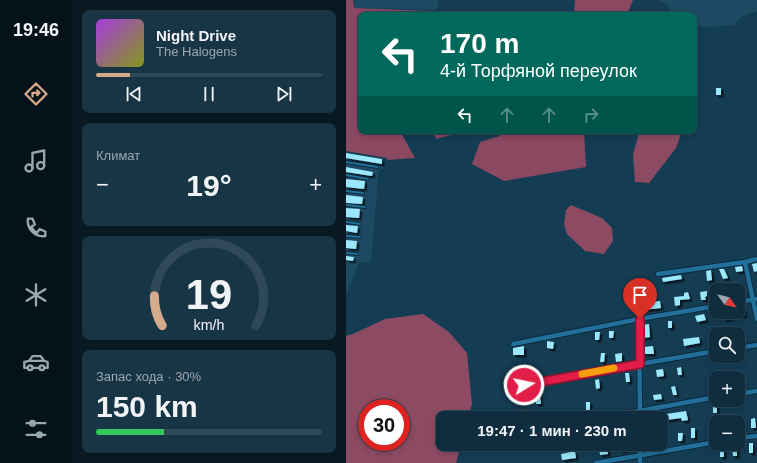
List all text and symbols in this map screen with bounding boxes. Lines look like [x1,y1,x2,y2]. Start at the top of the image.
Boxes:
text: 19:46 [13,20,59,40]
text: Night Drive [156,27,236,44]
icon: left [374,28,426,80]
text: 170 m [440,28,519,59]
text: The Halogens [156,44,237,59]
text: 4-й Торфяной переулок [440,61,637,81]
icon: directions [22,80,50,108]
icon: previous [123,83,145,105]
icon: pause [198,83,220,105]
icon: next [273,83,295,105]
icon: left [454,104,476,126]
icon: ahead [496,104,518,126]
icon: ahead [538,104,560,126]
icon: right [580,104,602,126]
icon: music [22,147,50,175]
text: Климат [96,148,140,163]
text: 19° [186,169,232,202]
text: − [96,172,109,197]
text: + [309,172,322,197]
icon: phone [22,214,50,242]
text: 19 [186,271,232,318]
pin [623,278,657,319]
icon: climate [22,281,50,309]
north arrow [709,283,745,319]
map controls [709,283,745,451]
icon: arrive [629,284,651,306]
text: km/h [194,317,225,333]
button: search [709,327,745,363]
icon: car [22,348,50,376]
position arrow [503,364,545,406]
text: Запас хода · 30% [96,369,201,384]
button: + [709,371,745,407]
text: 150 km [96,390,198,423]
speed limit sign: 30 [358,399,410,451]
icon: filters [22,415,50,443]
button: − [709,415,745,451]
text: 19:47 · 1 мин · 230 m [477,422,627,439]

